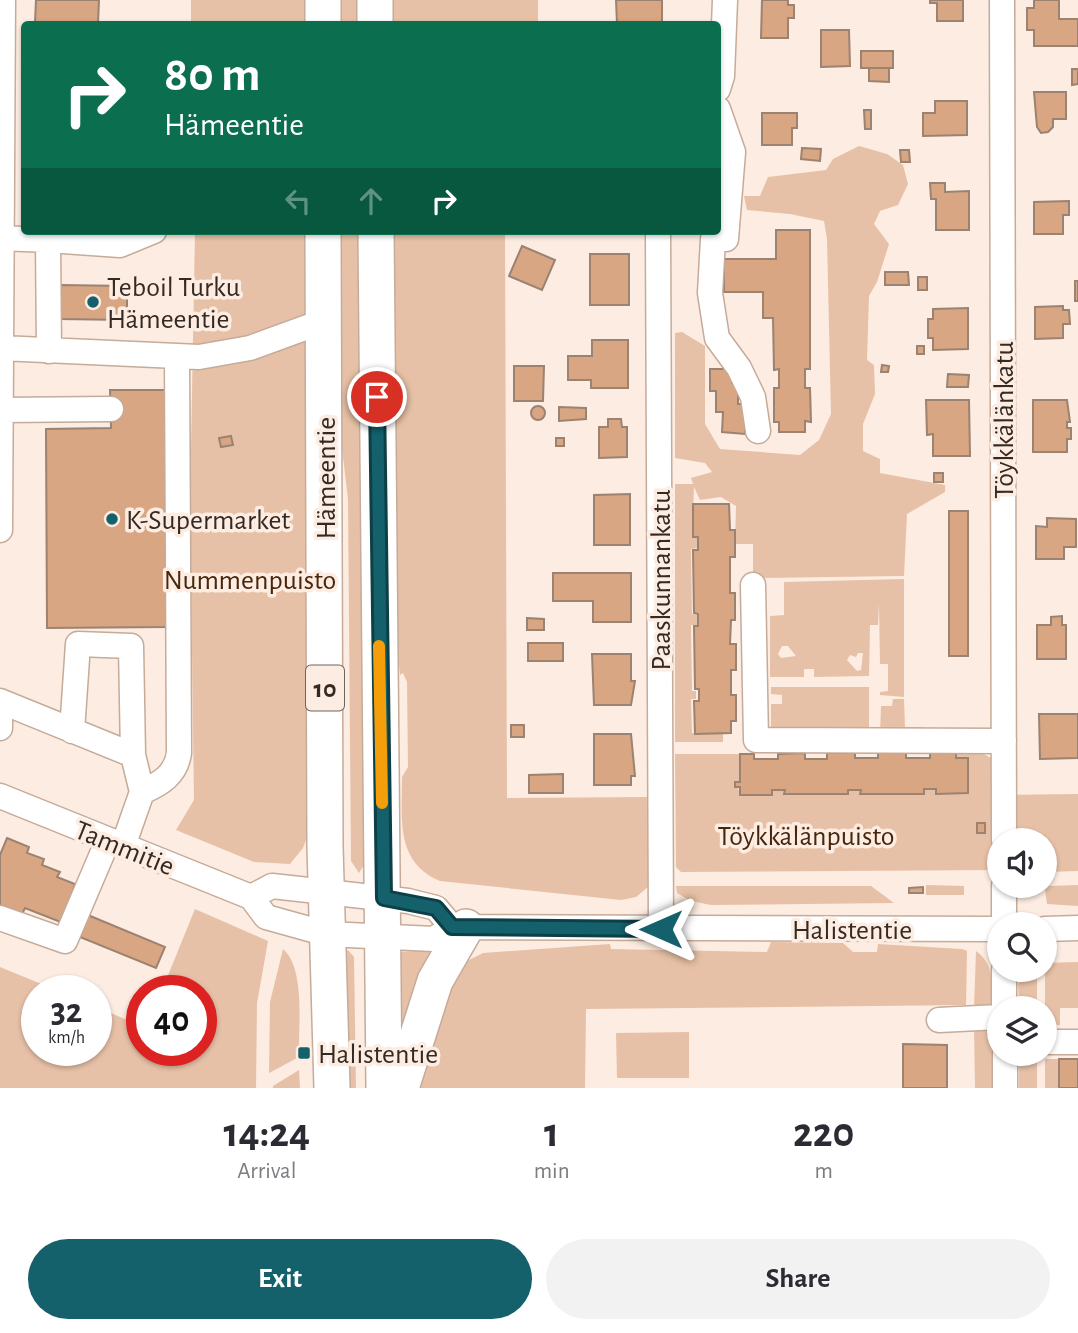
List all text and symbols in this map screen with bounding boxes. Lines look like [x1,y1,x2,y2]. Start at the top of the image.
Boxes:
icon: right [49,49,140,140]
text: 80 m [164,51,261,100]
text: Hämeentie [164,109,304,141]
icon: left [279,182,317,220]
icon: ahead [352,182,390,220]
icon: right [425,182,463,220]
place label: Teboil Turku Hämeentie [107,274,240,334]
marker: Teboil Turku Hämeentie [85,294,101,310]
street label: Töykkälänkatu [991,341,1019,499]
pin [347,367,407,427]
icon: arrive [358,378,396,416]
street label: Hämeentie [313,417,341,539]
street label: Paaskunnankatu [648,490,676,670]
place label: K-Supermarket [126,507,290,535]
marker: K-Supermarket [104,511,120,527]
park label: Nummenpuisto [164,567,336,595]
road number: 10 [306,666,344,710]
street label: Tammitie [71,816,178,881]
park label: Töykkälänpuisto [717,823,895,851]
map controls [987,828,1057,1066]
button: sound [987,828,1057,898]
position arrow [624,892,698,966]
button: search [987,912,1057,982]
street label: Halistentie [792,917,912,945]
speed limit sign: 40 [126,975,217,1066]
text: 32 [51,994,82,1029]
button: layers [987,996,1057,1066]
text: km/h [48,1029,85,1047]
place label: Halistentie [318,1041,438,1069]
marker: Halistentie [296,1045,312,1061]
text: 14:24 [223,1112,310,1154]
text: 1 [544,1112,559,1154]
text: 220 [793,1112,854,1154]
text: Arrival [237,1160,296,1183]
text: min [534,1160,570,1183]
text: m [815,1160,833,1183]
button: Exit [28,1239,532,1319]
button: Share [546,1239,1050,1319]

